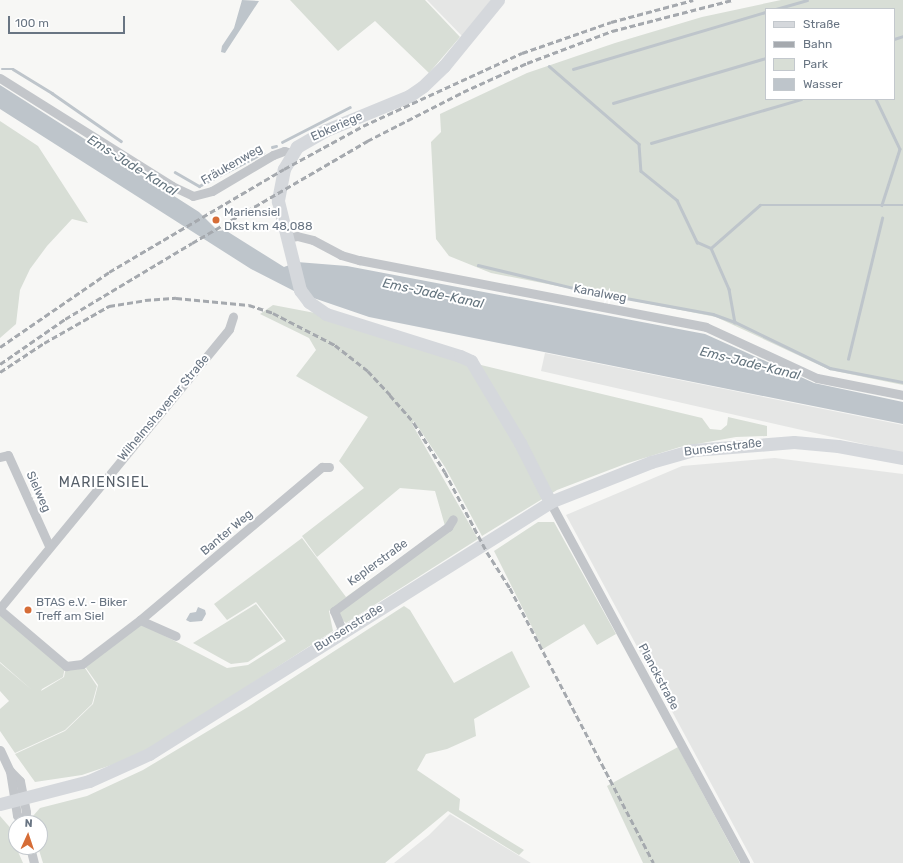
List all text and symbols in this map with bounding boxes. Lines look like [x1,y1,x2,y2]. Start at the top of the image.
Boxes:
scale bar [10,8,127,34]
legend [765,8,895,100]
text: 100 m [15,16,49,30]
text: Straße [803,17,840,31]
text: Bahn [803,37,832,51]
text: Park [803,57,828,71]
text: Wasser [803,77,843,91]
street label: Ebkeriege [309,109,365,145]
water label: Ems-Jade-Kanal [84,132,180,200]
street label: Fräukenweg [199,142,265,188]
place label: Mariensiel Dkst km 48,088 [224,206,313,234]
marker: Mariensiel Dkst km 48,088 [211,215,221,225]
water label: Ems-Jade-Kanal [381,276,485,312]
street label: Kanalweg [572,282,628,306]
water label: Ems-Jade-Kanal [698,344,802,384]
street label: Wilhelmshavener Straße [115,352,213,464]
street label: Bunsenstraße [683,436,763,460]
street label: Sielweg [23,469,53,515]
district label: MARIENSIEL [59,475,149,491]
street label: Banter Weg [198,507,256,559]
street label: Keplerstraße [345,536,411,590]
place label: BTAS e.V. - Biker Treff am Siel [36,596,127,624]
street label: Bunsenstraße [312,601,386,655]
marker: BTAS e.V. - Biker Treff am Siel [23,605,33,615]
street label: Planckstraße [635,641,681,713]
north arrow [8,815,48,855]
text: N [24,817,33,830]

